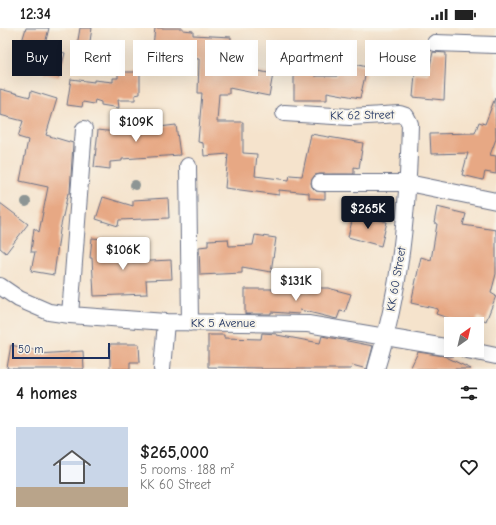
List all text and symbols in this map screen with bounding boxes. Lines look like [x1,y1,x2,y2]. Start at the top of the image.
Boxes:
text: 12:34 [20,5,51,23]
chip: Buy [12,40,62,76]
chip: Rent [70,40,125,76]
chip: Filters [133,40,197,76]
chip: New [205,40,258,76]
chip: Apartment [266,40,357,76]
chip: House [365,40,430,76]
street label: KK 62 Street [330,107,395,123]
pin: $109K [108,109,164,143]
text: $109K [119,114,153,129]
pin: $265K [340,196,396,230]
text: $265K [350,201,386,216]
pin: $106K [95,237,151,271]
text: $106K [106,242,140,257]
street label: KK 60 Street [383,245,409,312]
pin: $131K [268,268,324,302]
text: $131K [280,273,312,288]
street label: KK 5 Avenue [191,316,255,330]
north arrow [444,317,484,357]
map controls [444,317,484,357]
scale bar [12,341,110,360]
text: 50 m [18,343,43,356]
icon: filters [458,382,480,404]
text: 4 homes [16,384,77,403]
icon: home [48,443,96,491]
text: $265,000 [140,443,209,462]
icon: heart [458,456,480,478]
text: 5 rooms · 188 m² [140,462,234,477]
text: KK 60 Street [140,477,211,492]

